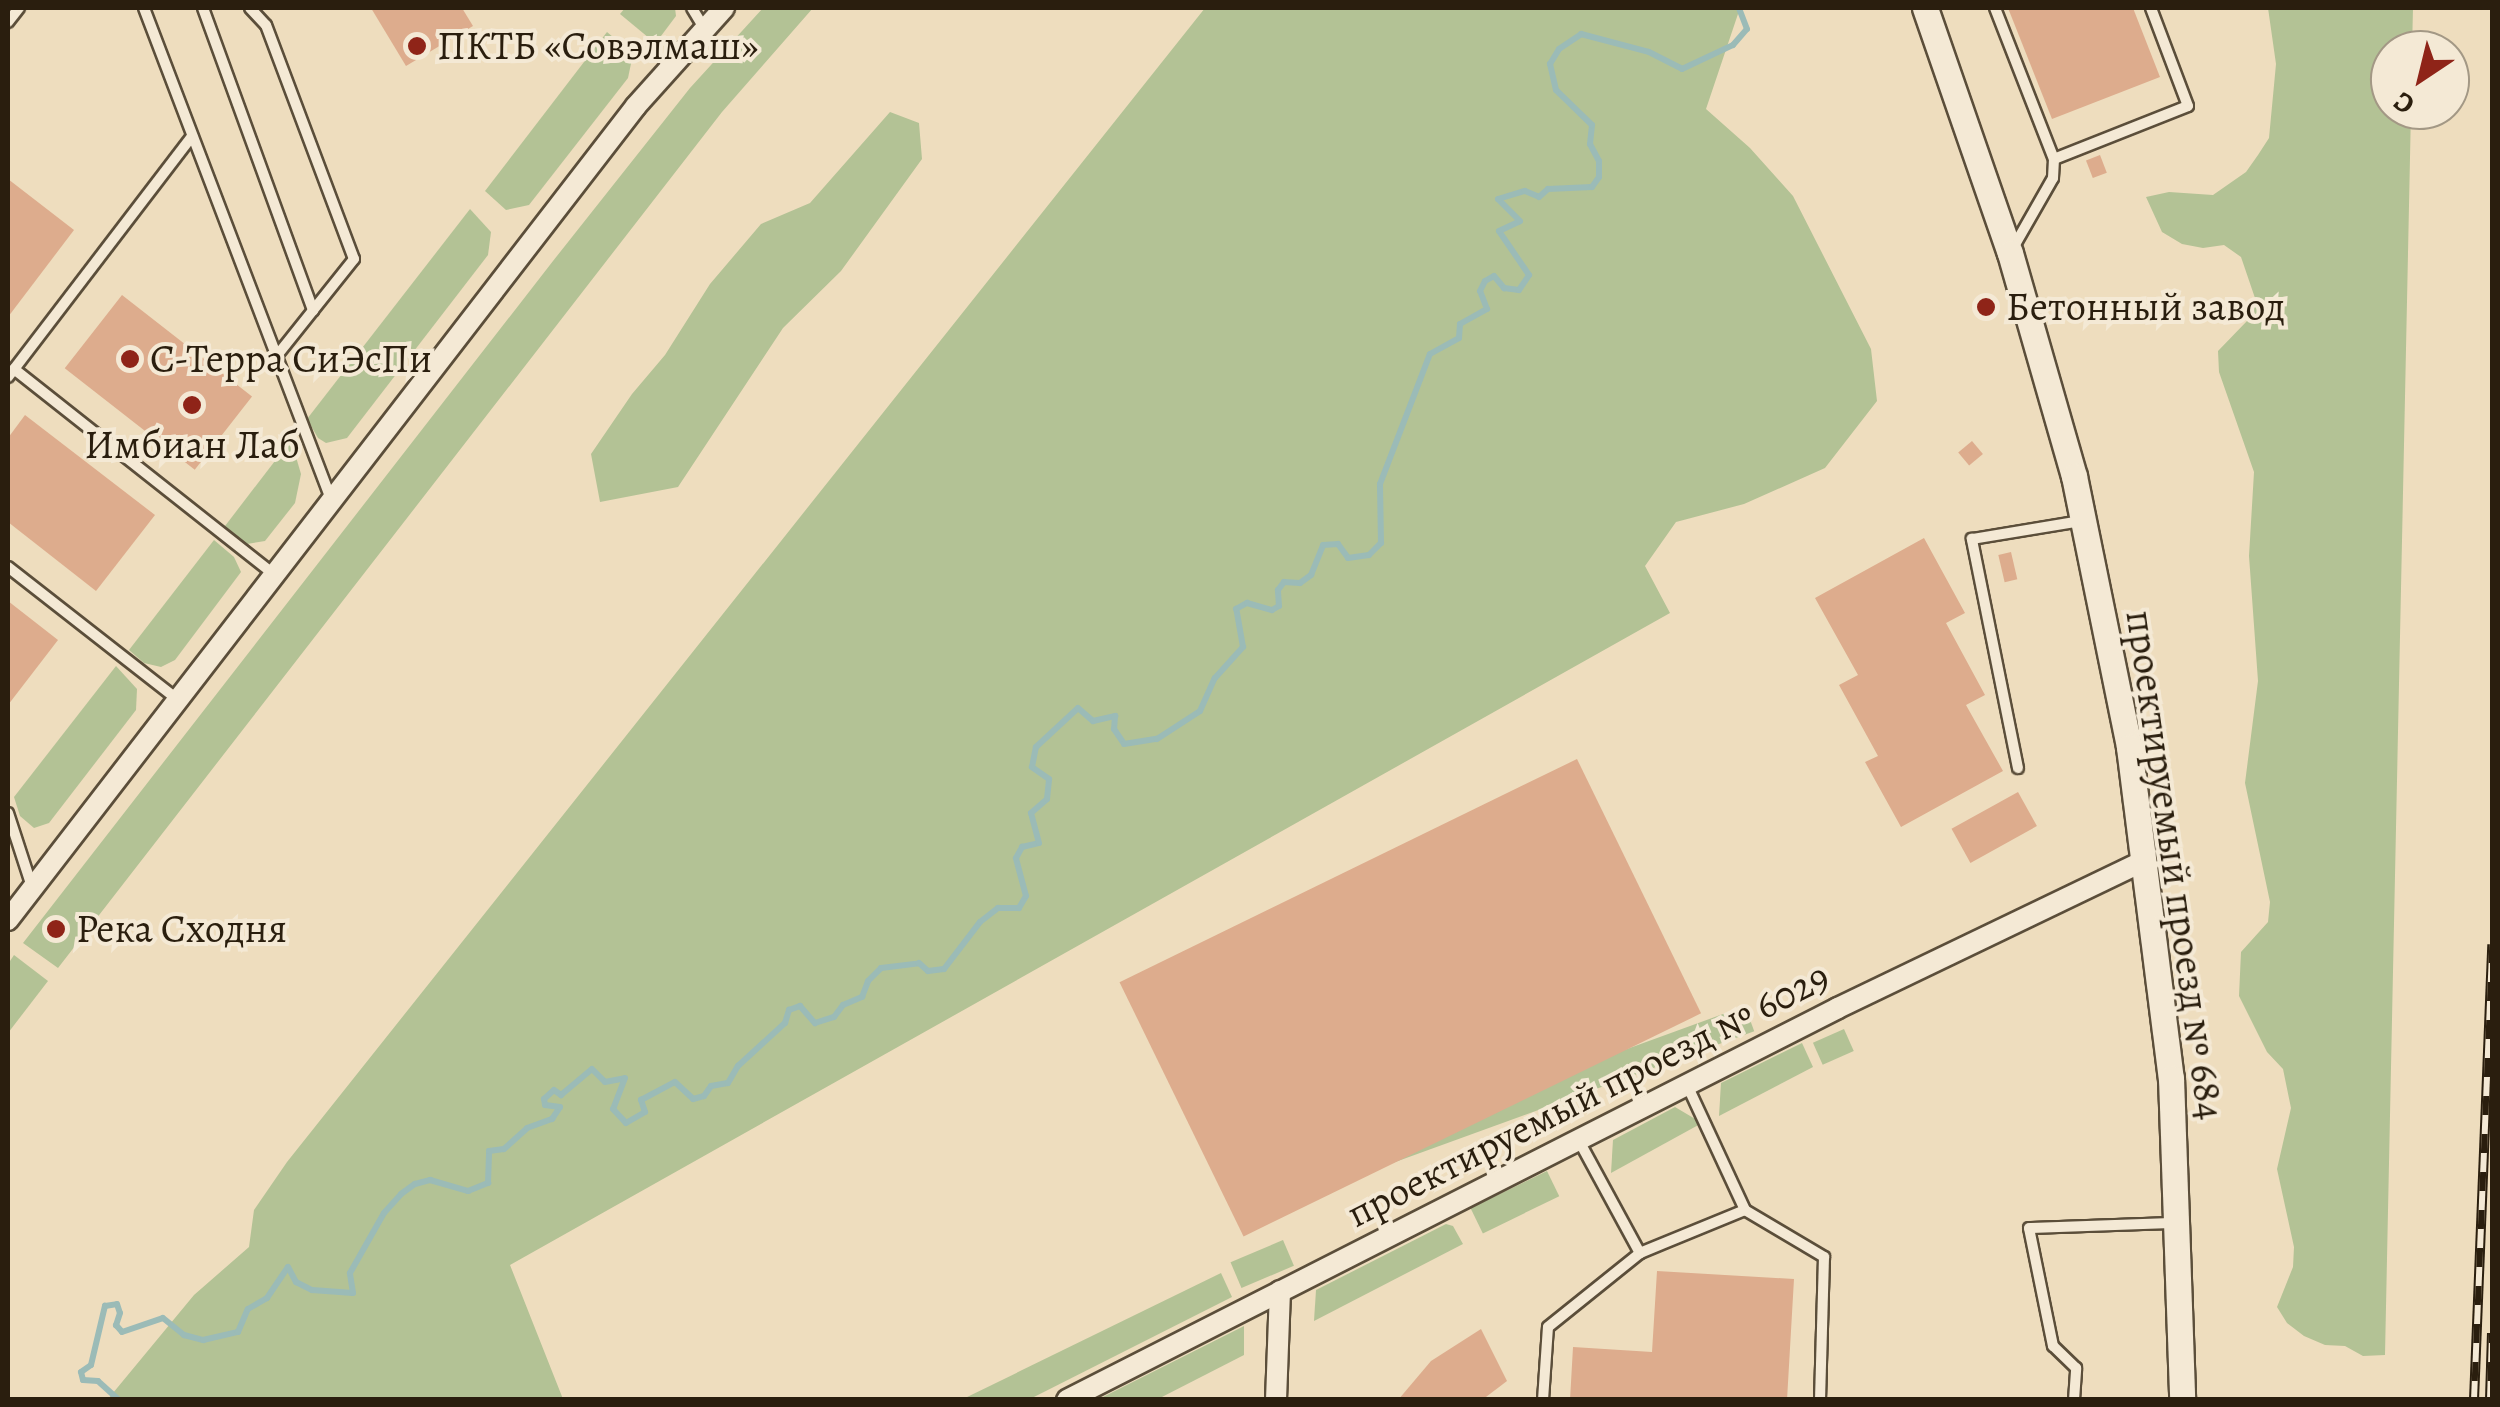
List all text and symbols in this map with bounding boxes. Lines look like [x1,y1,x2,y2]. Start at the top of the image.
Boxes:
place label: ПКТБ «Совэлмаш» [437,22,758,70]
north arrow [2370,30,2470,130]
marker: ПКТБ «Совэлмаш» [406,35,428,57]
text: С [2386,82,2422,123]
place label: Бетонный завод [2006,283,2285,331]
marker: Бетонный завод [1975,296,1997,318]
place label: С-Терра СиЭсПи [150,335,432,383]
marker: С-Терра СиЭсПи [119,348,141,370]
marker: Имбиан Лаб [181,394,203,416]
place label: Имбиан Лаб [84,421,300,469]
street label: проектируемый проезд № 684 [2115,607,2235,1123]
place label: Река Сходня [76,905,287,953]
marker: Река Сходня [45,918,67,940]
street label: проектируемый проезд № 6029 [1339,952,1837,1238]

